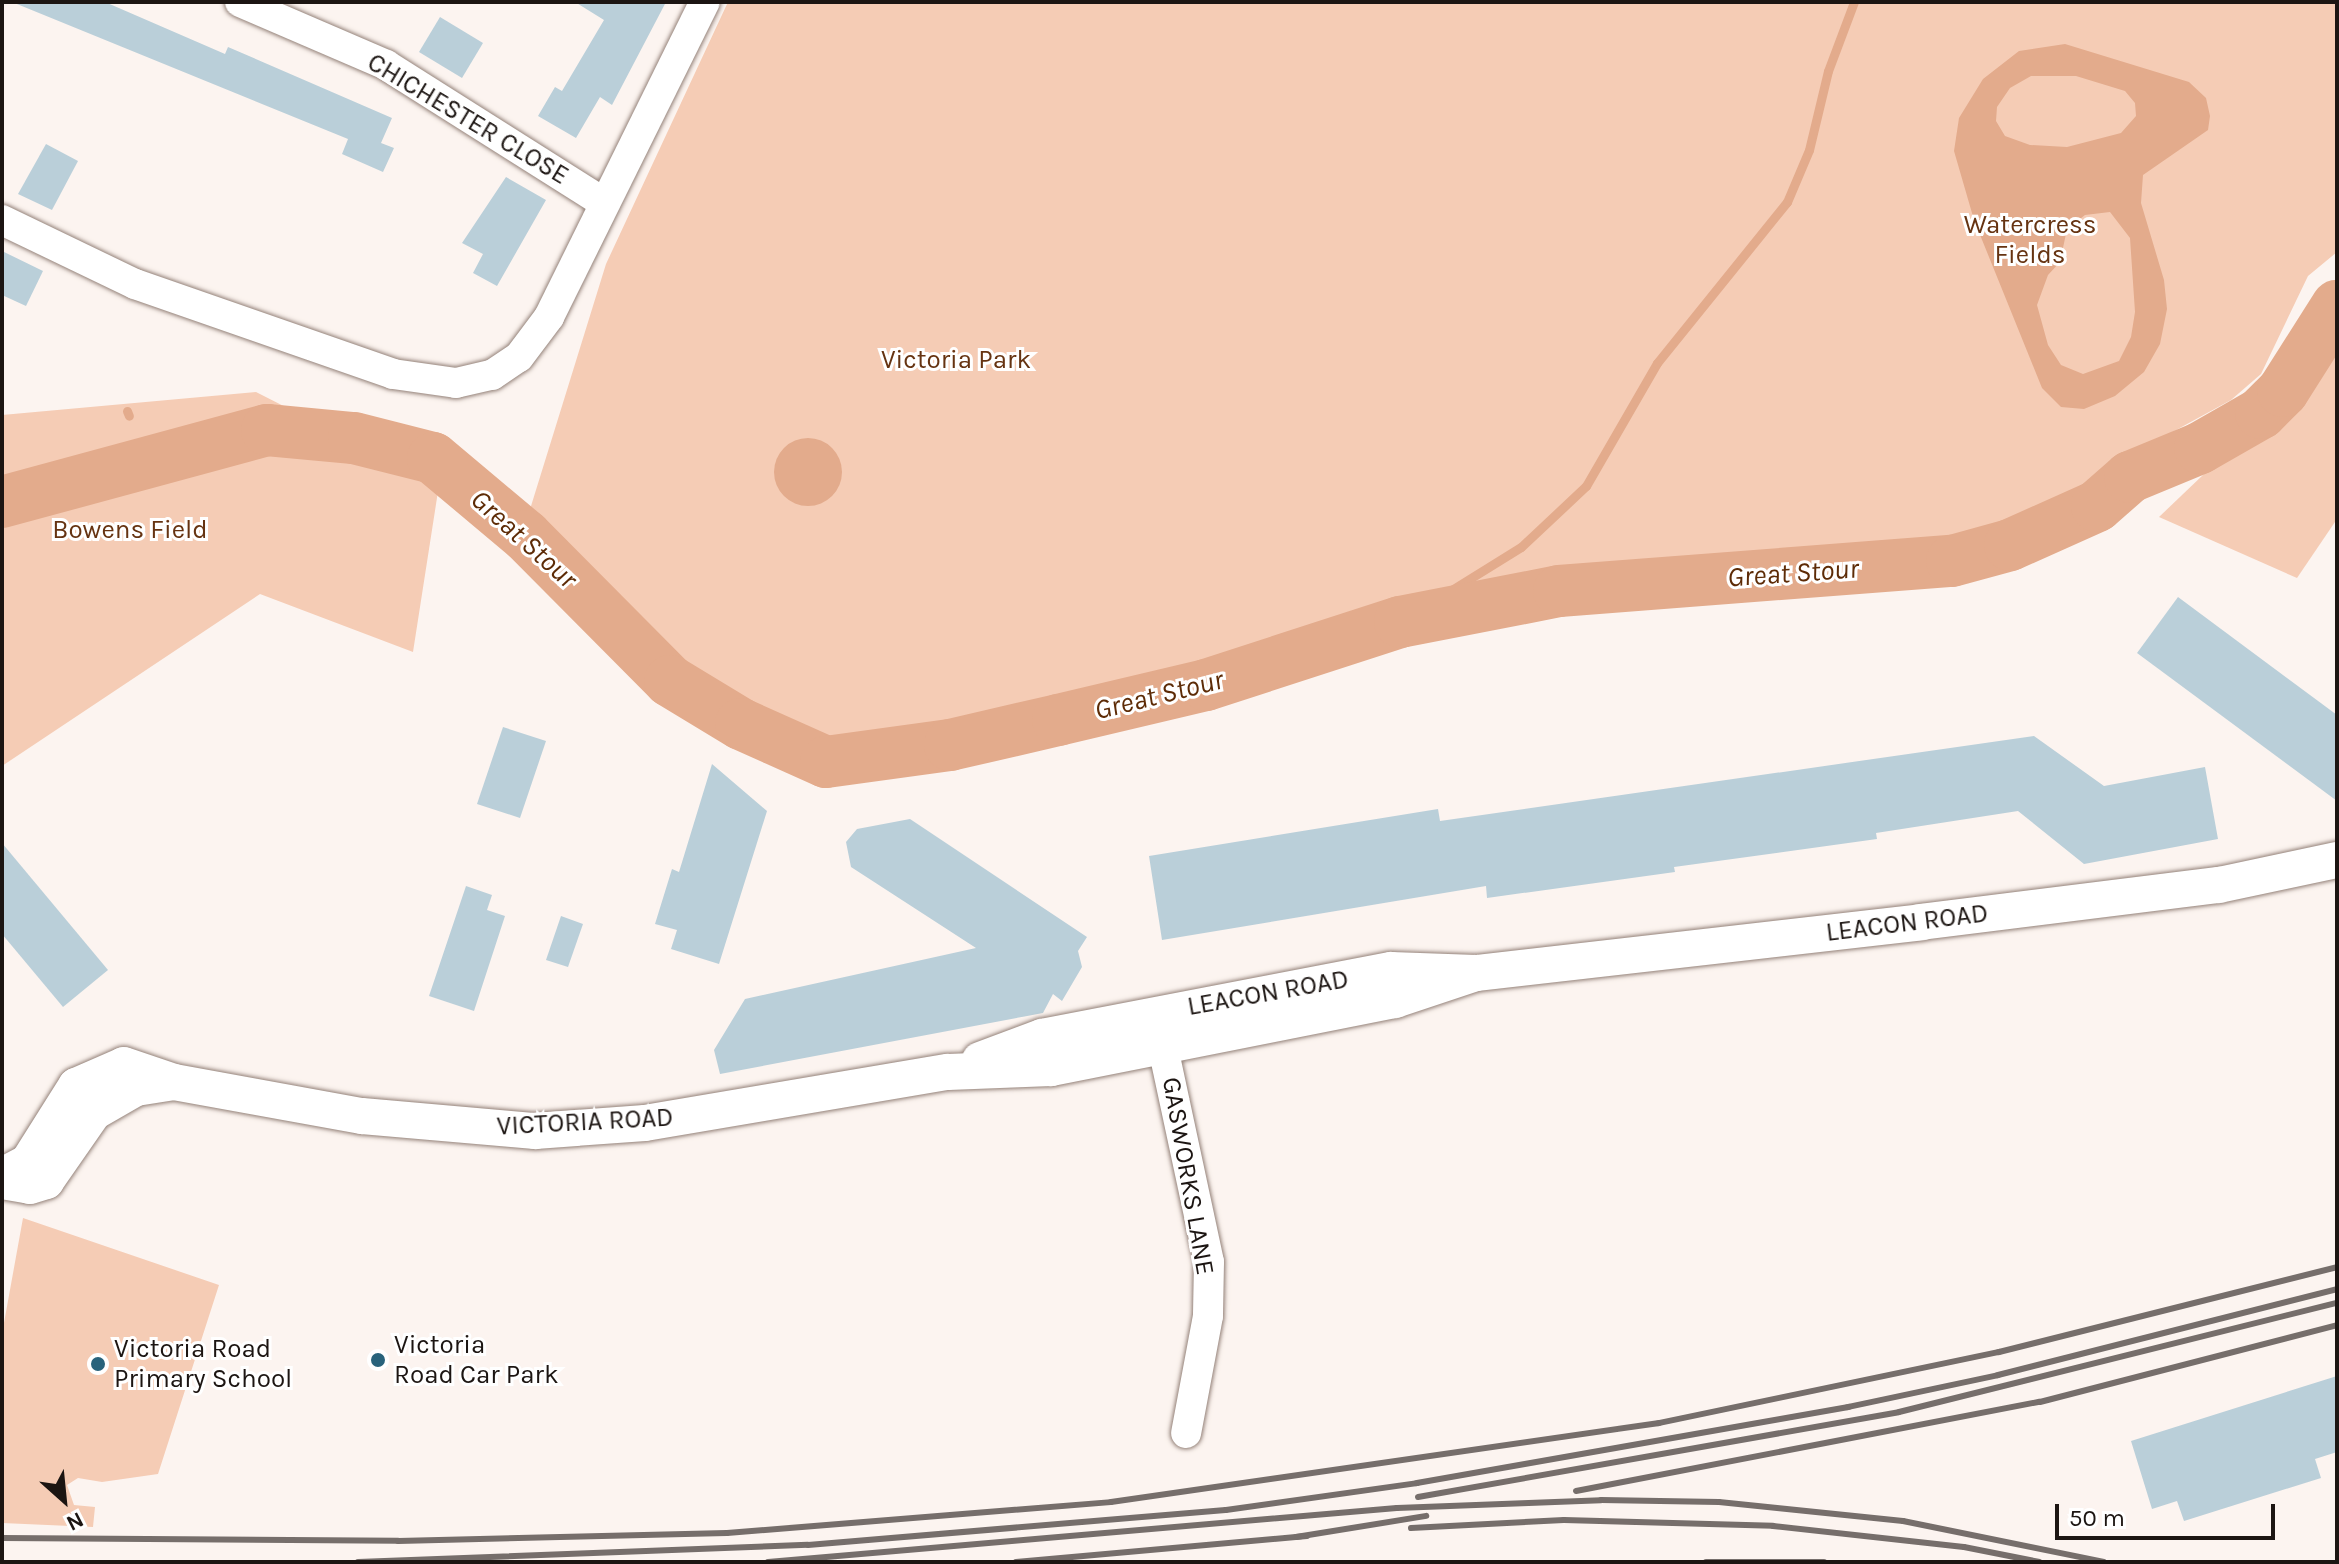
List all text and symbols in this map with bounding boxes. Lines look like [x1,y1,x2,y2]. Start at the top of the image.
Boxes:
street label: CHICHESTER CLOSE [362,47,574,191]
park label: Watercress Fields [1964,209,2096,270]
park label: Victoria Park [881,344,1031,376]
water label: Great Stour [464,482,584,596]
park label: Bowens Field [52,514,208,546]
water label: Great Stour [1726,552,1860,594]
water label: Great Stour [1091,663,1227,727]
street label: LEACON ROAD [1824,898,1990,948]
street label: LEACON ROAD [1185,963,1351,1023]
street label: GASWORKS LANE [1155,1075,1221,1277]
street label: VICTORIA ROAD [496,1102,674,1142]
place label: Victoria Road Car Park [394,1329,559,1390]
place label: Victoria Road Primary School [114,1333,292,1394]
marker: Victoria Road Car Park [369,1351,387,1369]
marker: Victoria Road Primary School [89,1355,107,1373]
north arrow [24,1460,104,1540]
scale bar [2059,1488,2279,1538]
text: 50 m [2069,1504,2125,1532]
text: N [62,1506,88,1537]

